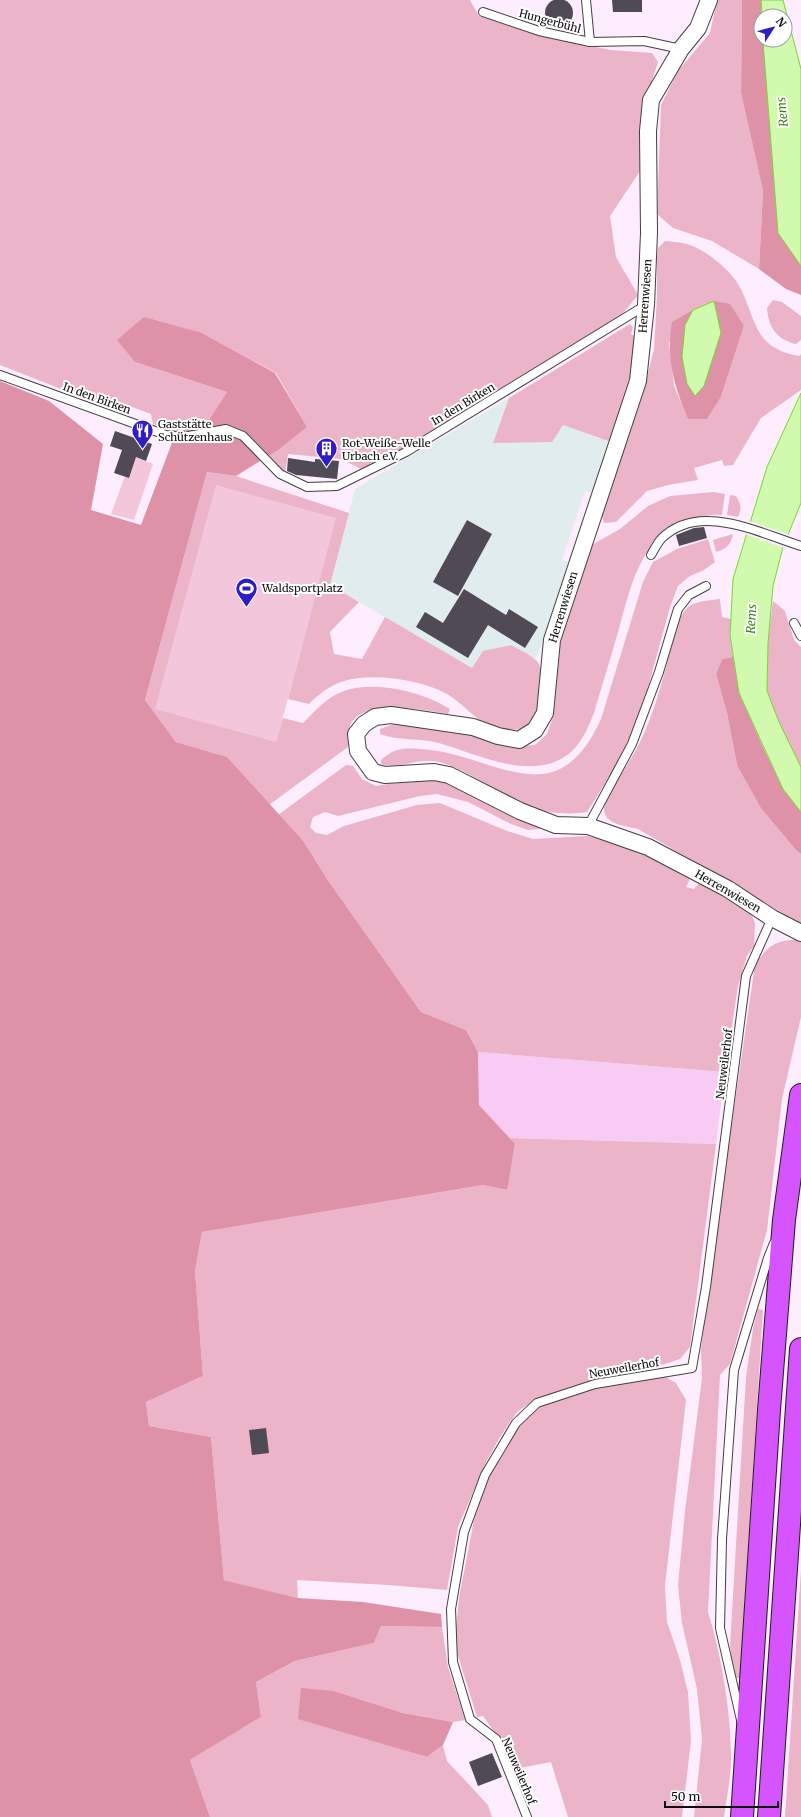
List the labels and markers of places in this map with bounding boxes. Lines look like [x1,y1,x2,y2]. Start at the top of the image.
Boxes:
restaurant icon: Gaststätte Schützenhaus [129,417,155,450]
place label: Gaststätte Schützenhaus [158,417,232,444]
building icon: Rot-Weiße-Welle Urbach e.V. [313,436,339,469]
place label: Rot-Weiße-Welle Urbach e.V. [342,436,431,463]
sports icon: Waldsportplatz [234,575,260,608]
place label: Waldsportplatz [261,581,343,595]

